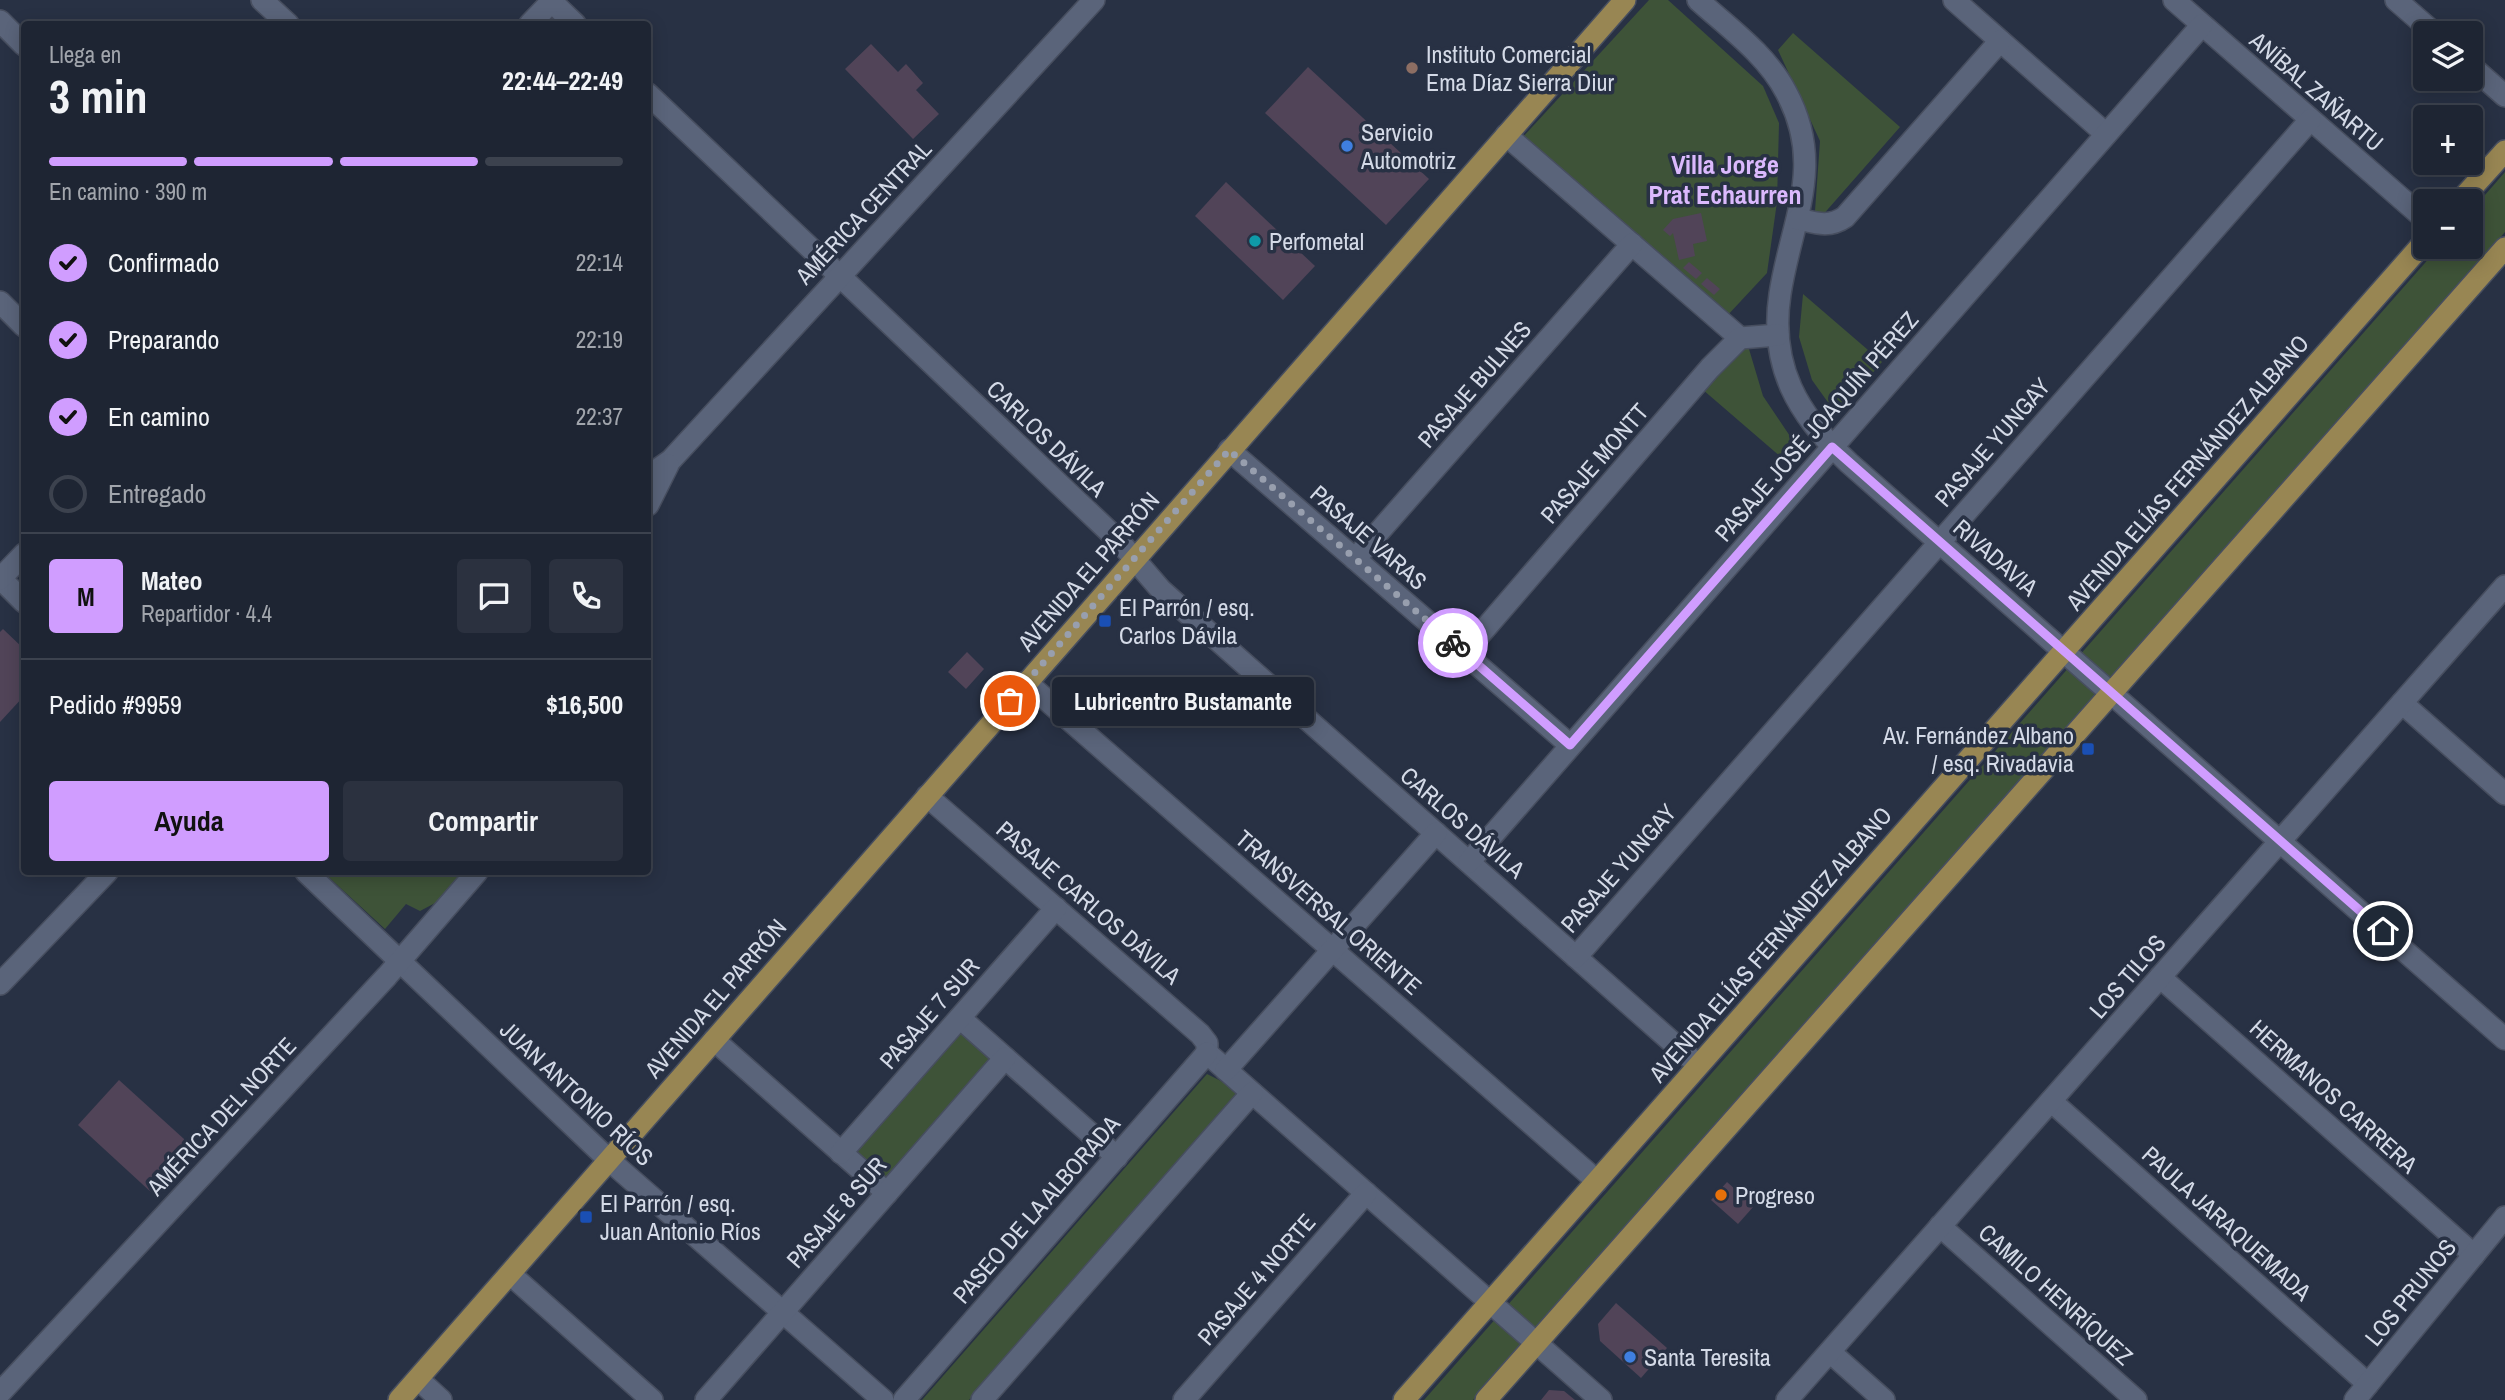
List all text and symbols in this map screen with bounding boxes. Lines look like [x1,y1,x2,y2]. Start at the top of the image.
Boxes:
map controls [2413,21,2483,259]
button: layers [2413,21,2483,91]
street label: ANÍBAL ZAÑARTU [2243,23,2391,158]
place label: Instituto Comercial Ema Díaz Sierra Diur [1426,38,1615,98]
text: Llega en [49,39,121,70]
marker: Instituto Comercial Ema Díaz Sierra Diur [1404,60,1420,76]
text: 22:44–22:49 [502,63,623,98]
text: 3 min [49,65,148,127]
button: + [2413,105,2483,175]
place label: Servicio Automotriz [1360,116,1456,176]
street label: AMÉRICA CENTRAL [787,133,938,292]
marker: Servicio Automotriz [1339,138,1355,154]
district label: Villa Jorge Prat Echaurren [1649,147,1801,212]
text: En camino · 390 m [49,176,207,207]
button: − [2413,189,2483,259]
place label: Perfometal [1269,225,1364,257]
marker: Perfometal [1247,233,1263,249]
icon: check [49,244,87,282]
text: Confirmado [108,245,219,280]
text: 22:14 [576,247,623,278]
street label: PASAJE JOSÉ JOAQUÍN PÉREZ [1707,304,1925,548]
street label: PASAJE BULNES [1410,314,1538,454]
icon: check [49,321,87,359]
text: Preparando [108,322,219,357]
text: 22:19 [576,324,623,355]
street label: AVENIDA ELÍAS FERNÁNDEZ ALBANO [2058,327,2316,617]
street label: PASAJE YUNGAY [1927,371,2057,513]
street label: CARLOS DÁVILA [980,373,1114,504]
street label: PASAJE MONTT [1533,396,1655,530]
icon: check [49,398,87,436]
text: En camino [108,399,210,434]
text: 22:37 [576,401,623,432]
text: Entregado [108,476,206,511]
street label: PASAJE VARAS [1304,477,1434,597]
street label: AVENIDA EL PARRÓN [1009,485,1166,658]
street label: RIVADAVIA [1947,511,2046,603]
button: chat [457,559,531,633]
button: phone [549,559,623,633]
text: Mateo [141,563,203,598]
text: M [77,579,95,614]
place label: El Parrón / esq. Carlos Dávila [1119,591,1255,651]
text: Repartidor · 4.4 [141,598,272,629]
courier [1418,608,1488,678]
marker: El Parrón / esq. Carlos Dávila [1097,613,1113,629]
icon: bike [1434,624,1472,662]
pin [980,671,1040,731]
callout: Lubricentro Bustamante [1052,676,1314,726]
icon: bag [991,682,1029,720]
text: Lubricentro Bustamante [1074,686,1292,717]
text: Pedido #9959 [49,687,182,722]
text: $16,500 [546,687,623,722]
place label: Av. Fernández Albano / esq. Rivadavia [1882,719,2074,779]
marker: Av. Fernández Albano / esq. Rivadavia [2080,741,2096,757]
street label: CARLOS DÁVILA [1394,759,1533,885]
button: Ayuda [49,781,329,861]
button: Compartir [343,781,623,861]
street label: PASAJE YUNGAY [1553,797,1683,939]
street label: AVENIDA ELÍAS FERNÁNDEZ ALBANO [1641,799,1899,1089]
street label: PASAJE CARLOS DÁVILA [990,813,1189,992]
street label: TRANSVERSAL ORIENTE [1229,822,1429,1002]
pin [2353,901,2413,961]
street label: AVENIDA EL PARRÓN [636,912,793,1085]
icon: home [2364,912,2402,950]
street label: LOS TILOS [2082,927,2172,1025]
street label: PASAJE 7 SUR [872,951,986,1075]
street label: HERMANOS CARRERA [2243,1012,2425,1181]
street label: JUAN ANTONIO RÍOS [493,1014,661,1172]
street label: AMÉRICA DEL NORTE [138,1030,303,1203]
street label: PASEO DE LA ALBORADA [945,1108,1127,1310]
street label: PAULA JARAQUEMADA [2136,1138,2319,1308]
street label: PASAJE 8 SUR [779,1150,893,1274]
place label: Progreso [1735,1179,1815,1211]
place label: El Parrón / esq. Juan Antonio Ríos [600,1187,761,1247]
marker: Progreso [1713,1187,1729,1203]
street label: PASAJE 4 NORTE [1190,1206,1322,1352]
marker: El Parrón / esq. Juan Antonio Ríos [578,1209,594,1225]
street label: CAMILO HENRÍQUEZ [1972,1216,2140,1372]
street label: LOS PRUNOS [2357,1232,2463,1352]
place label: Santa Teresita [1644,1341,1771,1373]
marker: Santa Teresita [1622,1349,1638,1365]

